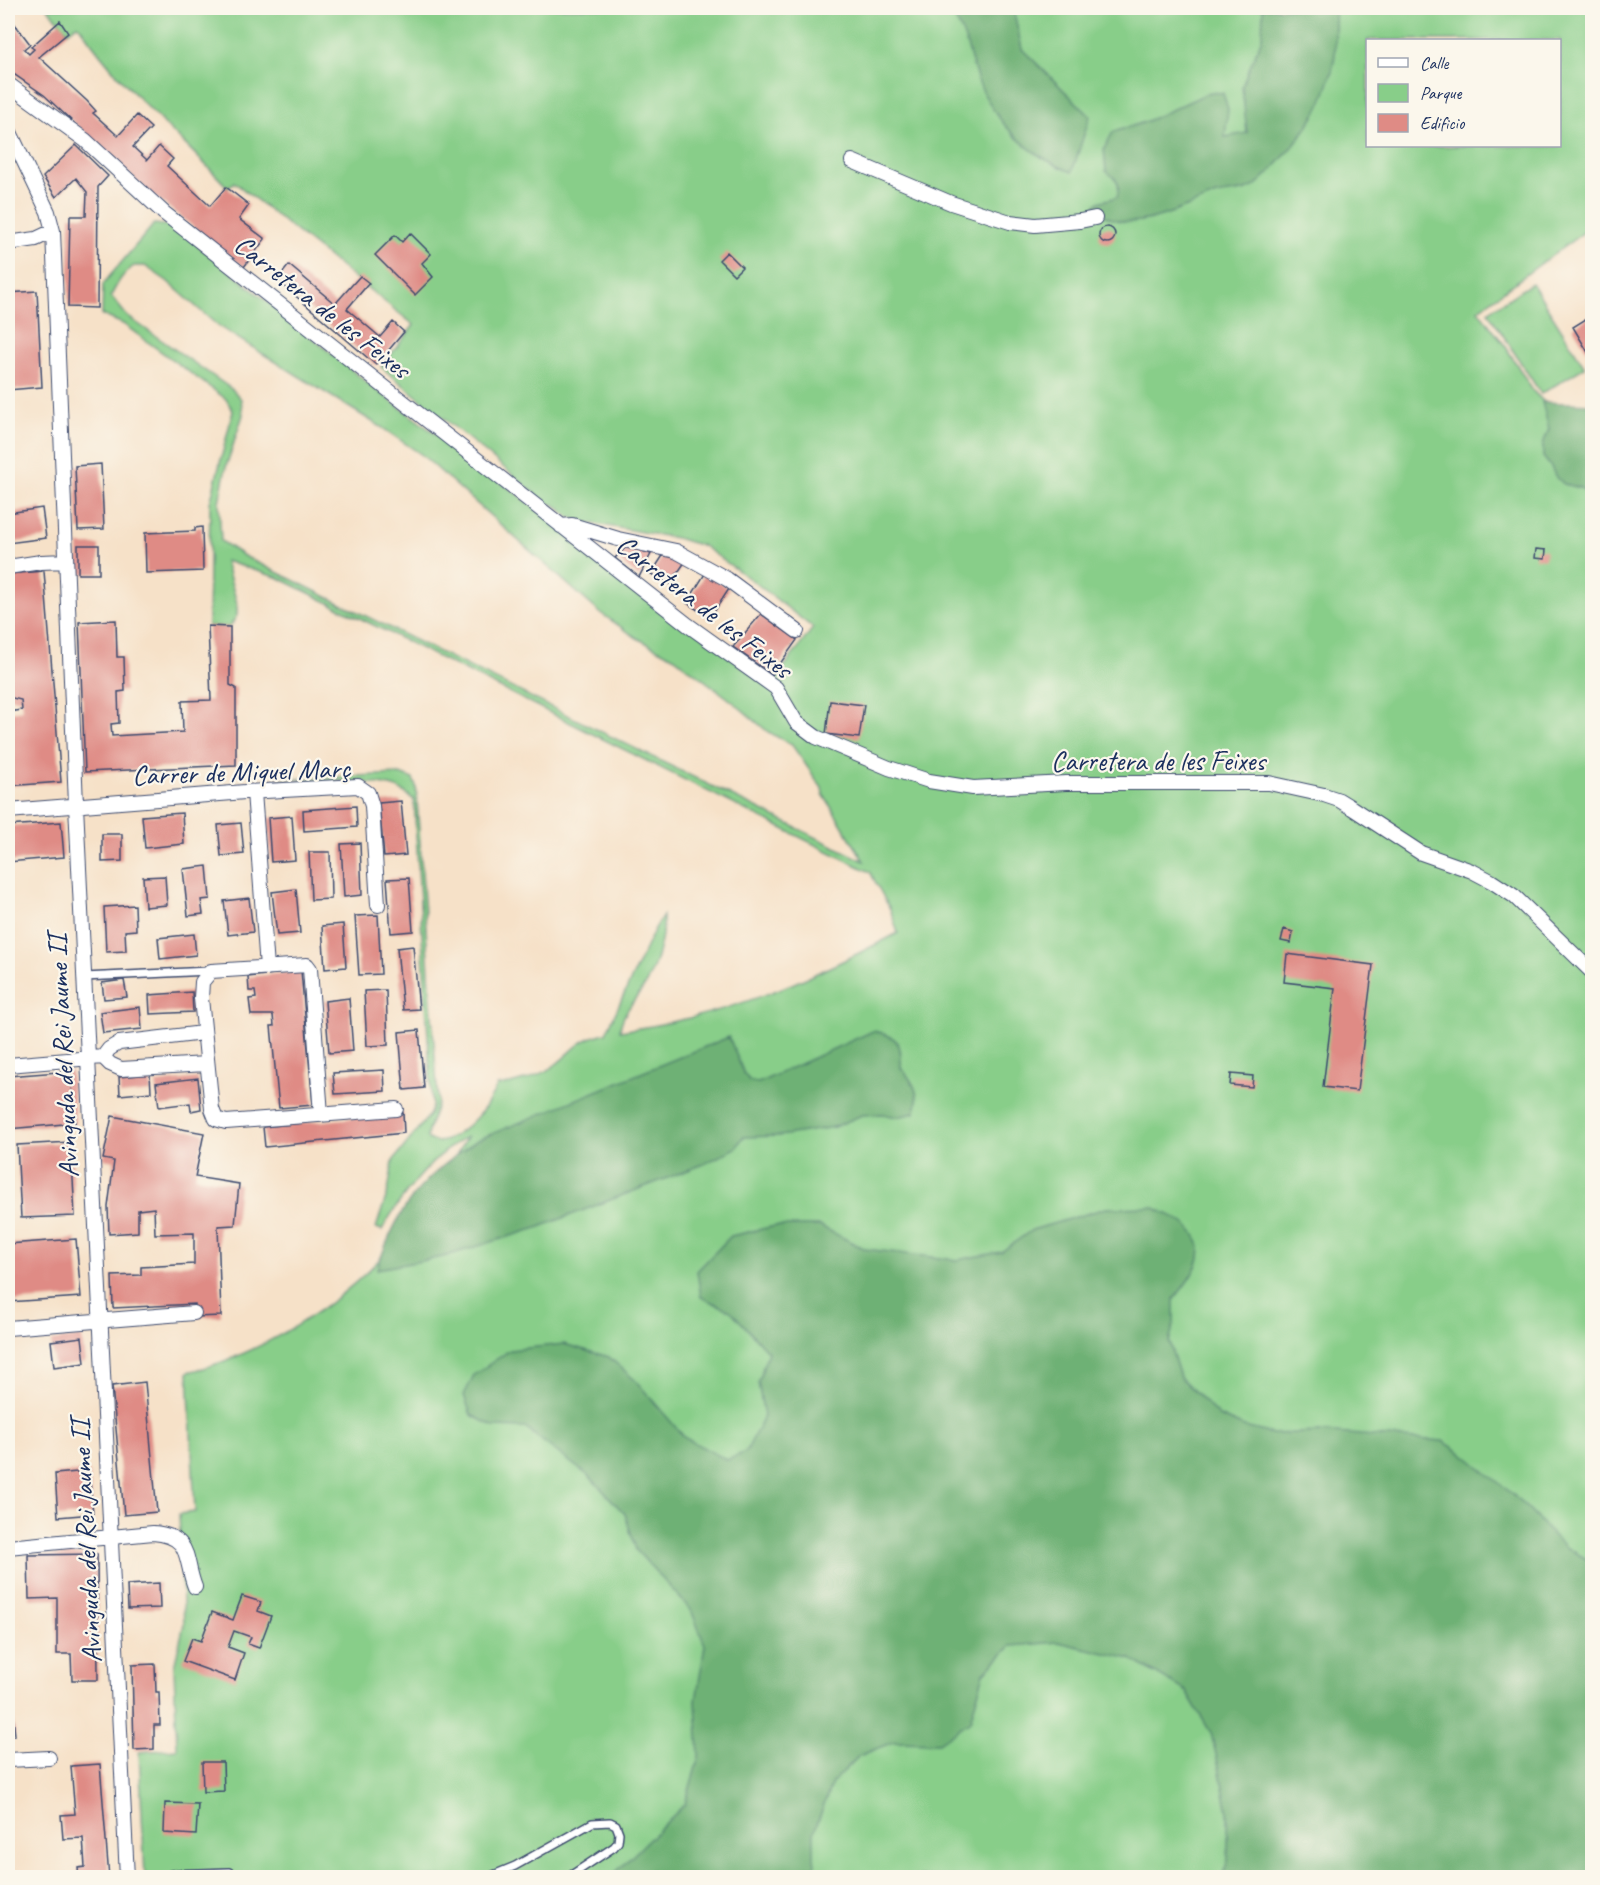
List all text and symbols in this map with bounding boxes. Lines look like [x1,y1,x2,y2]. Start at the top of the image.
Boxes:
legend [1366,39,1561,147]
text: Calle [1420,52,1449,74]
text: Parque [1420,82,1462,104]
text: Edificio [1420,112,1466,134]
street label: Carretera de les Feixes [228,227,420,388]
street label: Carretera de les Feixes [610,527,802,688]
street label: Carretera de les Feixes [1051,743,1267,778]
street label: Carrer de Miquel Març [131,750,353,793]
street label: Avinguda del Rei Jaume II [38,927,86,1179]
street label: Avinguda del Rei Jaume II [61,1412,109,1664]

